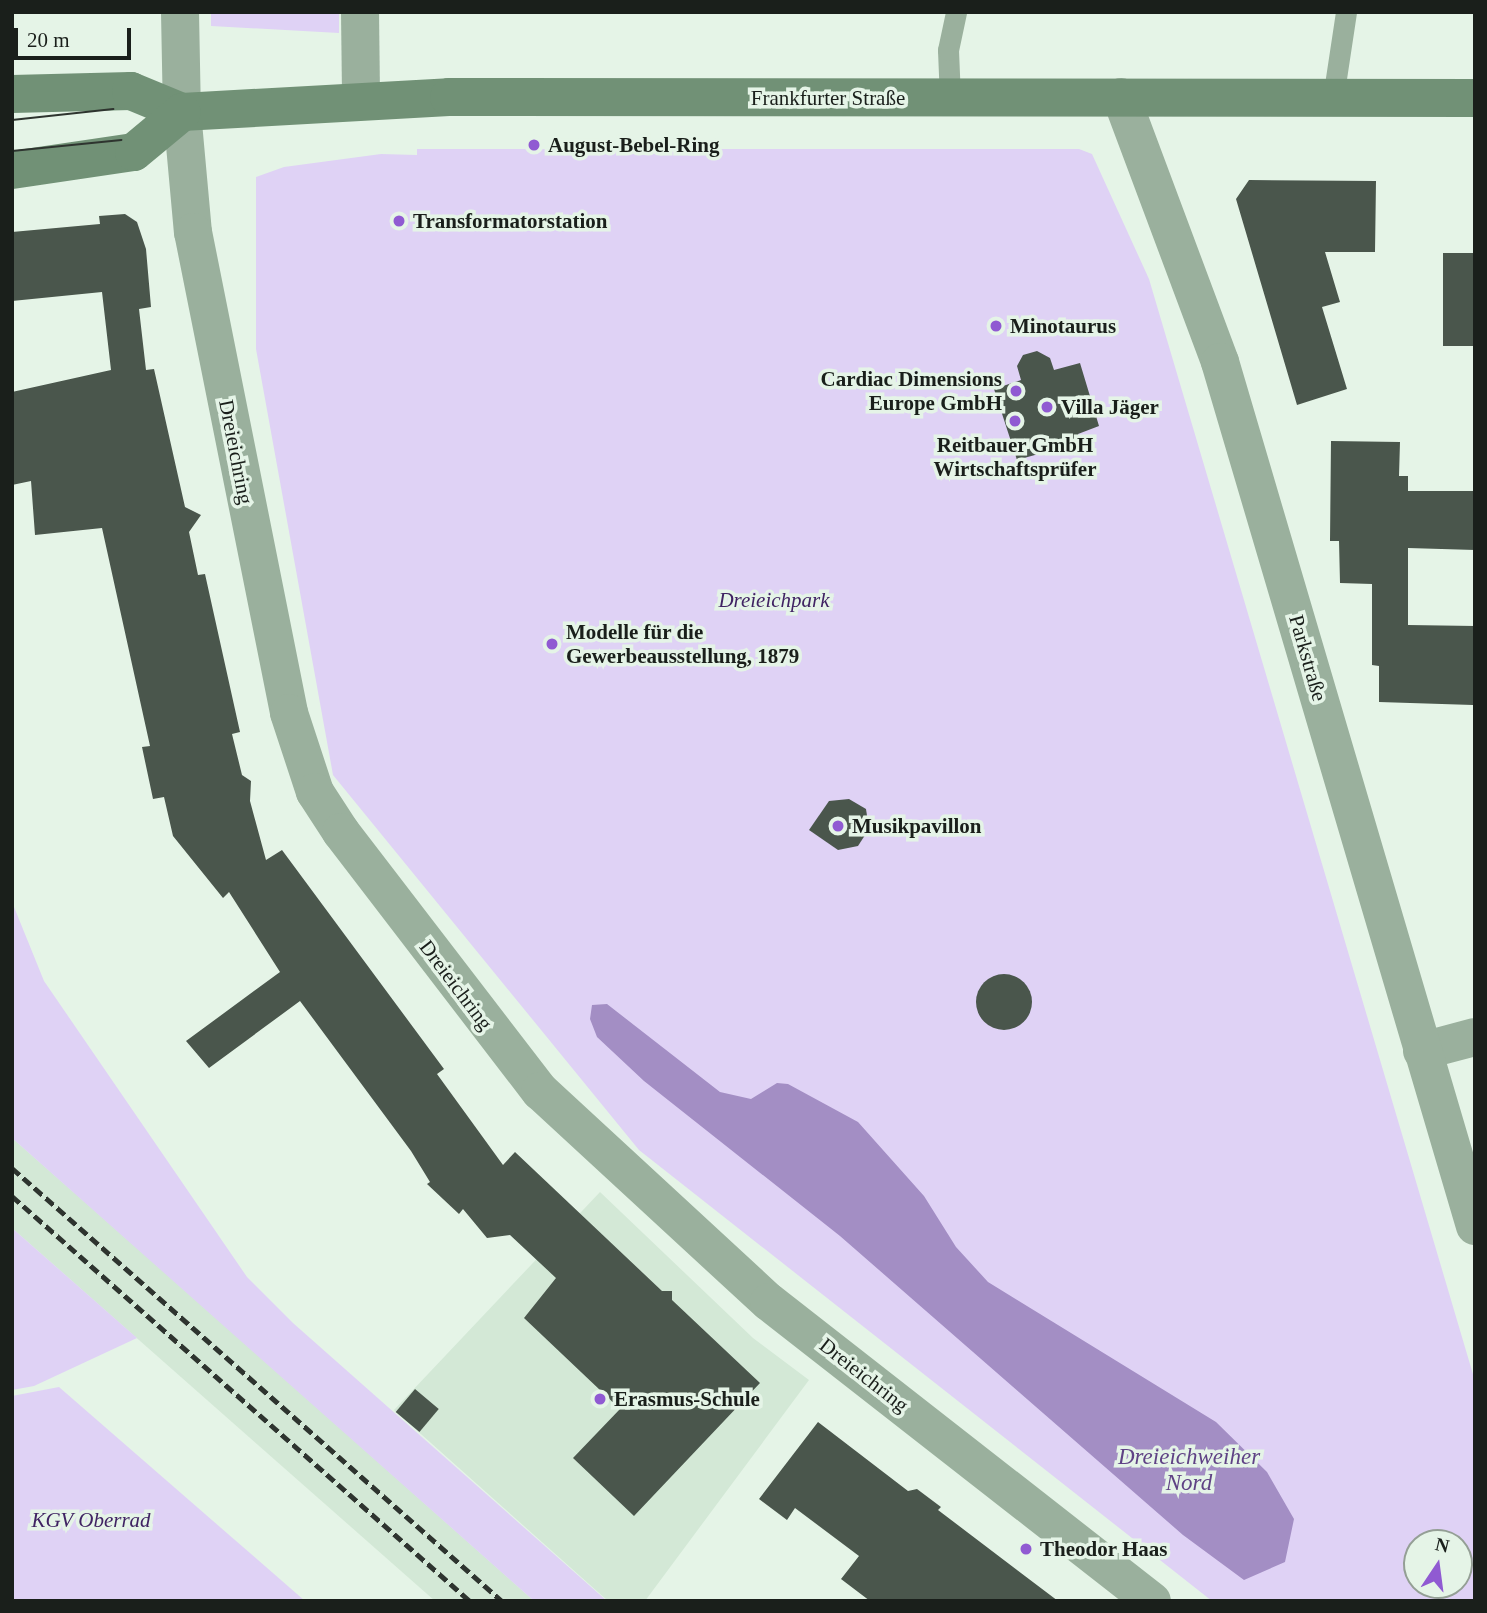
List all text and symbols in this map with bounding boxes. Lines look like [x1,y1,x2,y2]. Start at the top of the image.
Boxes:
scale bar [18,14,135,58]
text: 20 m [27,28,70,52]
street label: Frankfurter Straße [751,85,905,111]
place label: August-Bebel-Ring [548,132,720,158]
marker: August-Bebel-Ring [526,137,542,153]
place label: Transformatorstation [413,208,607,234]
marker: Transformatorstation [391,213,407,229]
place label: Minotaurus [1010,313,1116,339]
marker: Minotaurus [988,318,1004,334]
place label: Cardiac Dimensions Europe GmbH [821,366,1002,416]
marker: Cardiac Dimensions Europe GmbH [1008,383,1024,399]
place label: Villa Jäger [1061,394,1159,420]
street label: Dreieichring [214,398,258,506]
marker: Villa Jäger [1039,399,1055,415]
marker: Reitbauer GmbH Wirtschaftsprüfer [1007,413,1023,429]
place label: Reitbauer GmbH Wirtschaftsprüfer [934,432,1096,482]
park label: Dreieichpark [718,587,830,613]
street label: Parkstraße [1284,612,1332,704]
place label: Modelle für die Gewerbeausstellung, 1879 [566,619,799,669]
marker: Modelle für die Gewerbeausstellung, 1879 [544,636,560,652]
place label: Musikpavillon [852,813,982,839]
marker: Musikpavillon [830,818,846,834]
street label: Dreieichring [414,935,498,1035]
street label: Dreieichring [814,1332,914,1418]
place label: Erasmus-Schule [614,1386,760,1412]
marker: Erasmus-Schule [592,1391,608,1407]
water label: Dreieichweiher Nord [1118,1443,1260,1497]
park label: KGV Oberrad [31,1507,151,1533]
north arrow [1403,1529,1473,1599]
text: N [1433,1533,1451,1557]
place label: Theodor Haas [1040,1536,1168,1562]
marker: Theodor Haas [1018,1541,1034,1557]

